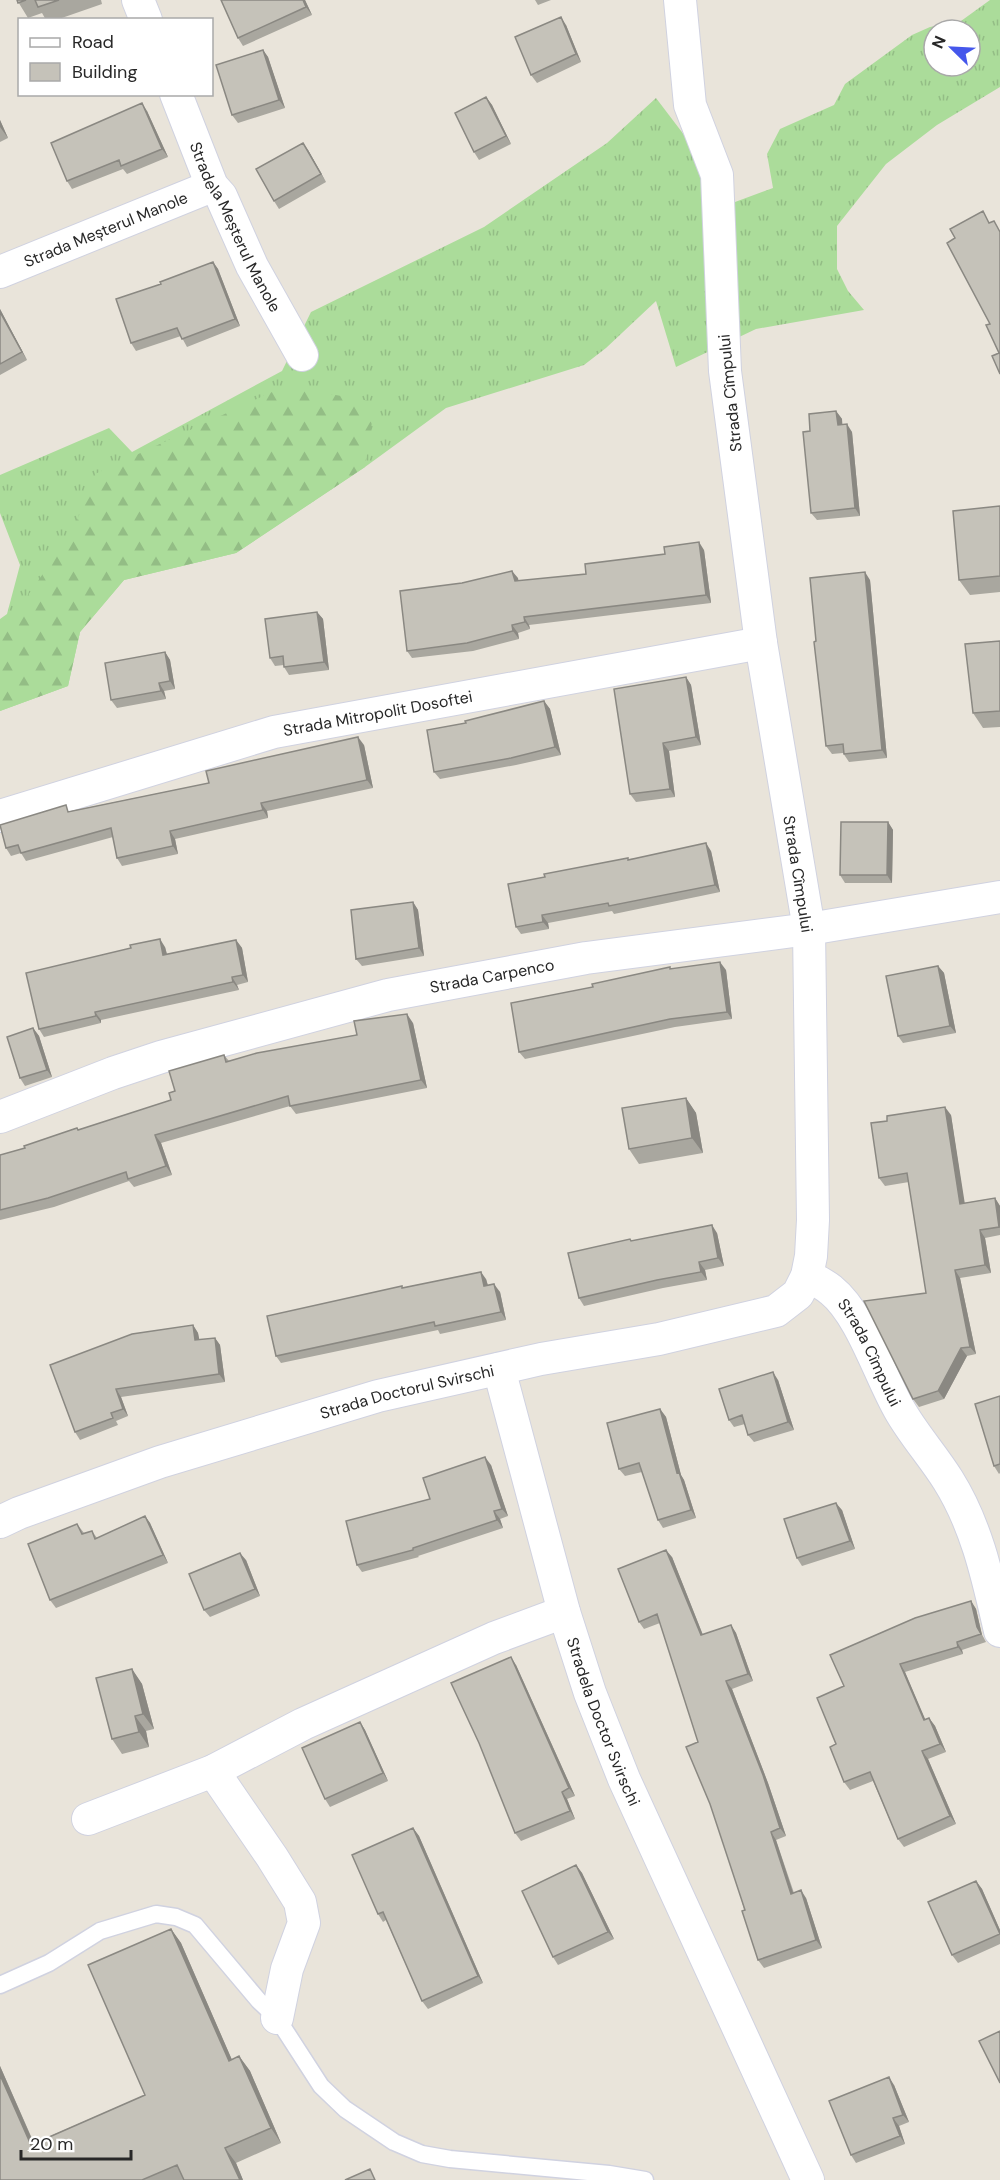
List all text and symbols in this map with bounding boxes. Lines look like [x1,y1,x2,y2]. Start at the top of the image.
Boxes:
legend [18,18,213,96]
north arrow [922,18,982,78]
text: Road [72,30,114,54]
text: N [927,33,951,52]
text: Building [72,60,137,84]
street label: Stradela Meșterul Manole [185,139,286,316]
street label: Strada Meșterul Manole [21,187,191,272]
street label: Strada Cîmpului [713,333,747,453]
street label: Strada Mitropolit Dosoftei [281,685,474,741]
street label: Strada Cîmpului [778,814,818,934]
street label: Strada Carpenco [428,954,556,997]
street label: Strada Cîmpului [833,1294,906,1410]
street label: Strada Doctorul Svirschi [317,1359,496,1423]
street label: Stradela Doctor Svirschi [562,1635,645,1809]
scale bar [21,2123,130,2161]
text: 20 m [30,2132,73,2156]

